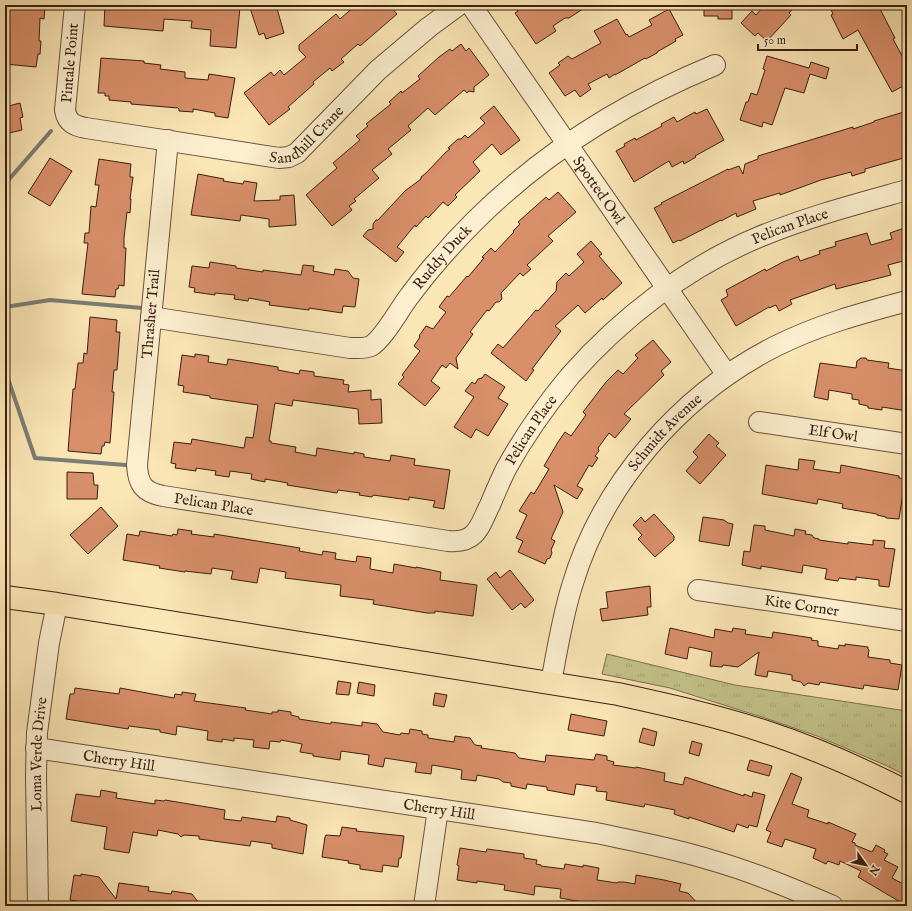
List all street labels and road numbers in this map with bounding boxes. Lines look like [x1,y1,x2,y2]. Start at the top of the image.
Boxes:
street label: Pintale Point [57,22,83,104]
street label: Sandhill Crane [268,101,348,168]
street label: Spotted Owl [569,152,630,229]
street label: Pelican Place [748,204,831,249]
street label: Ruddy Duck [409,220,476,293]
street label: Thrasher Trail [138,268,164,360]
street label: Schmidt Avenue [623,389,706,475]
street label: Pelican Place [501,391,561,468]
street label: Elf Owl [807,420,860,446]
street label: Pelican Place [173,488,255,520]
street label: Kite Corner [763,591,841,620]
street label: Loma Verde Drive [26,696,51,812]
street label: Cherry Hill [82,746,157,776]
street label: Cherry Hill [402,794,477,824]

